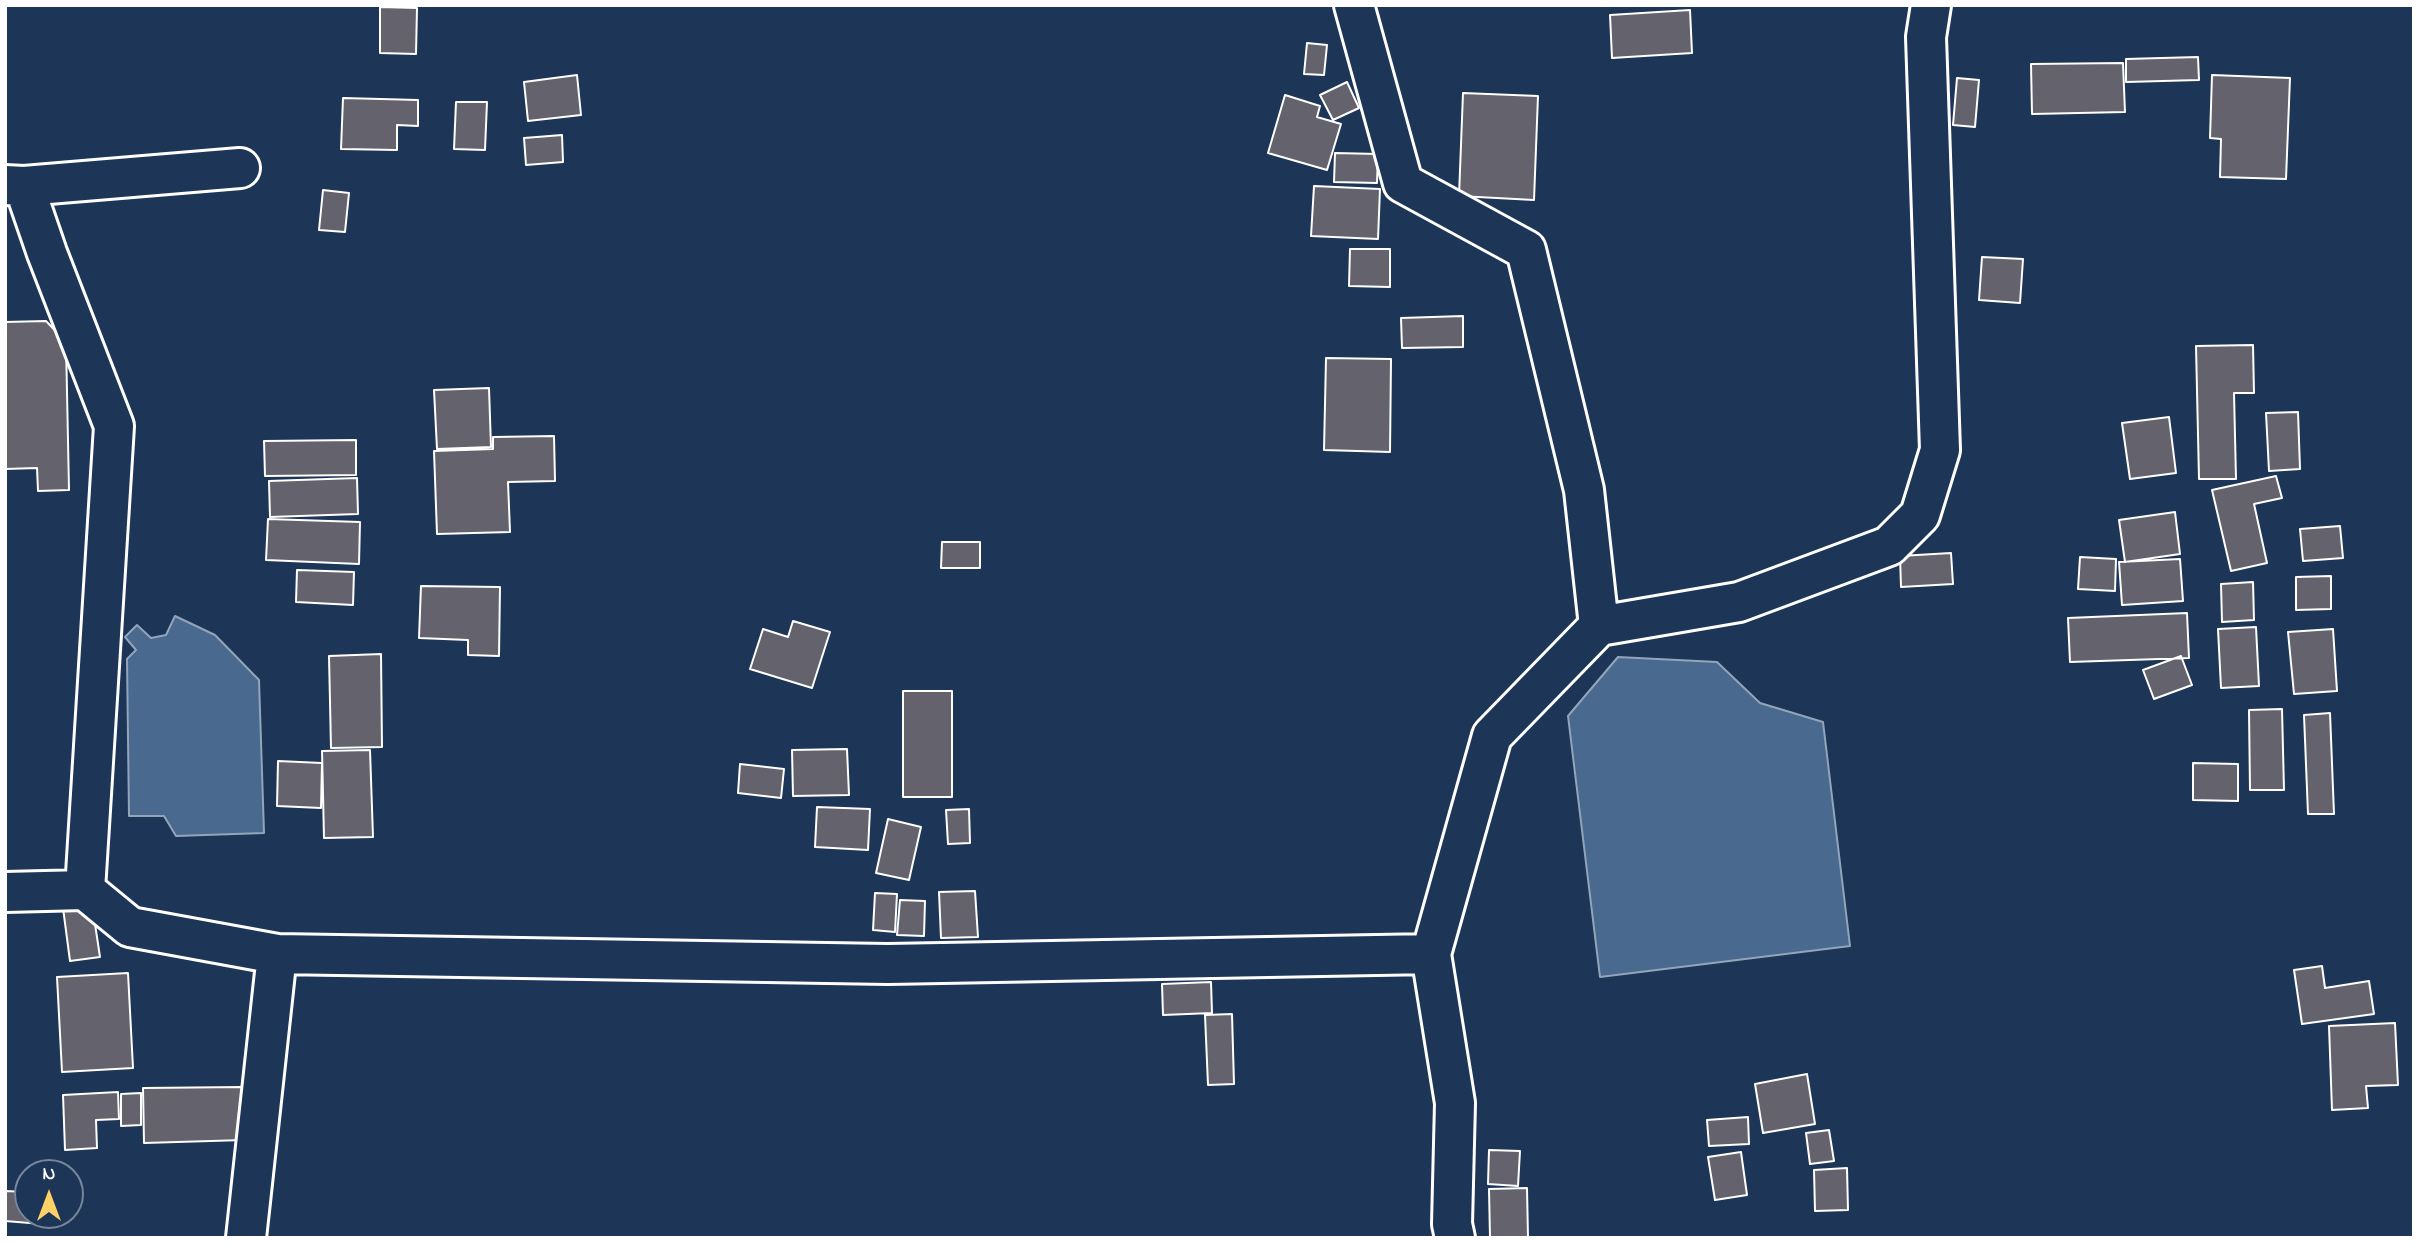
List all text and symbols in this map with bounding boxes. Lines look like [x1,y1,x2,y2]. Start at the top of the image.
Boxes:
north arrow [14,1159,84,1229]
text: N [43,1161,55,1188]

